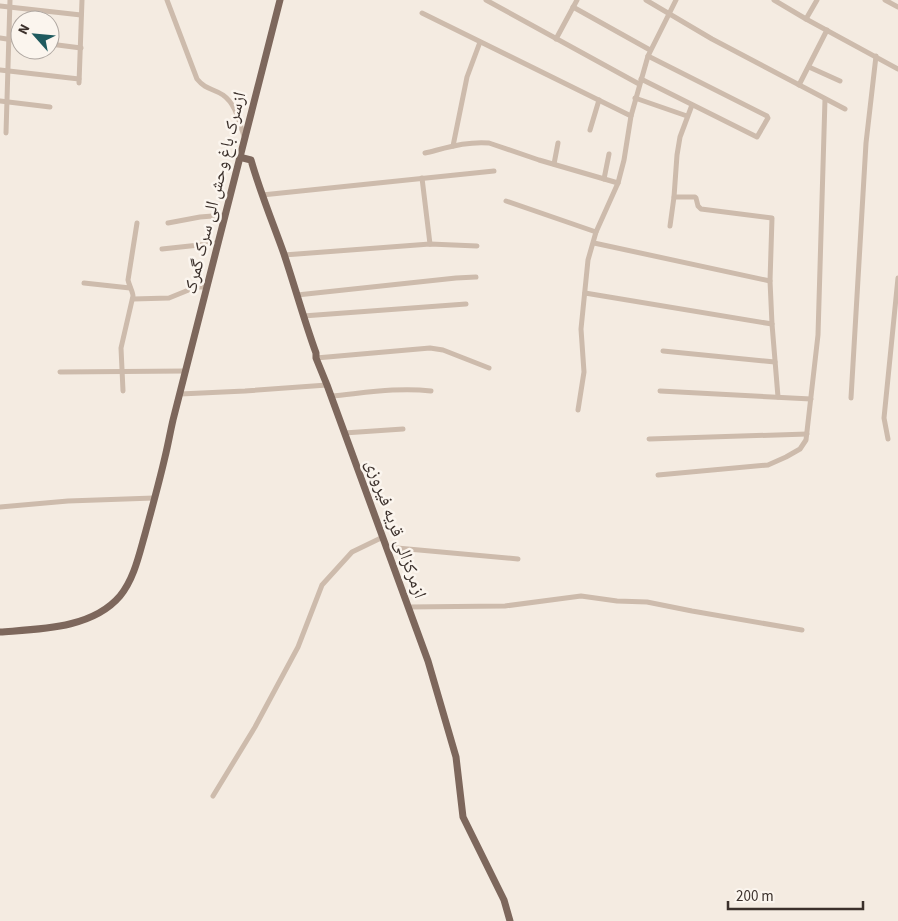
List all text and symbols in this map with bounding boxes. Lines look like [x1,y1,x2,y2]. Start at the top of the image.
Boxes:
north arrow [10,10,60,60]
text: N [13,21,35,38]
street label: ازسرک باغ وحش الی سرک گمرک [178,89,252,297]
street label: ازمرکزالی قریه فیروزی [359,456,433,602]
scale bar [728,878,863,910]
text: 200 m [736,886,774,907]

